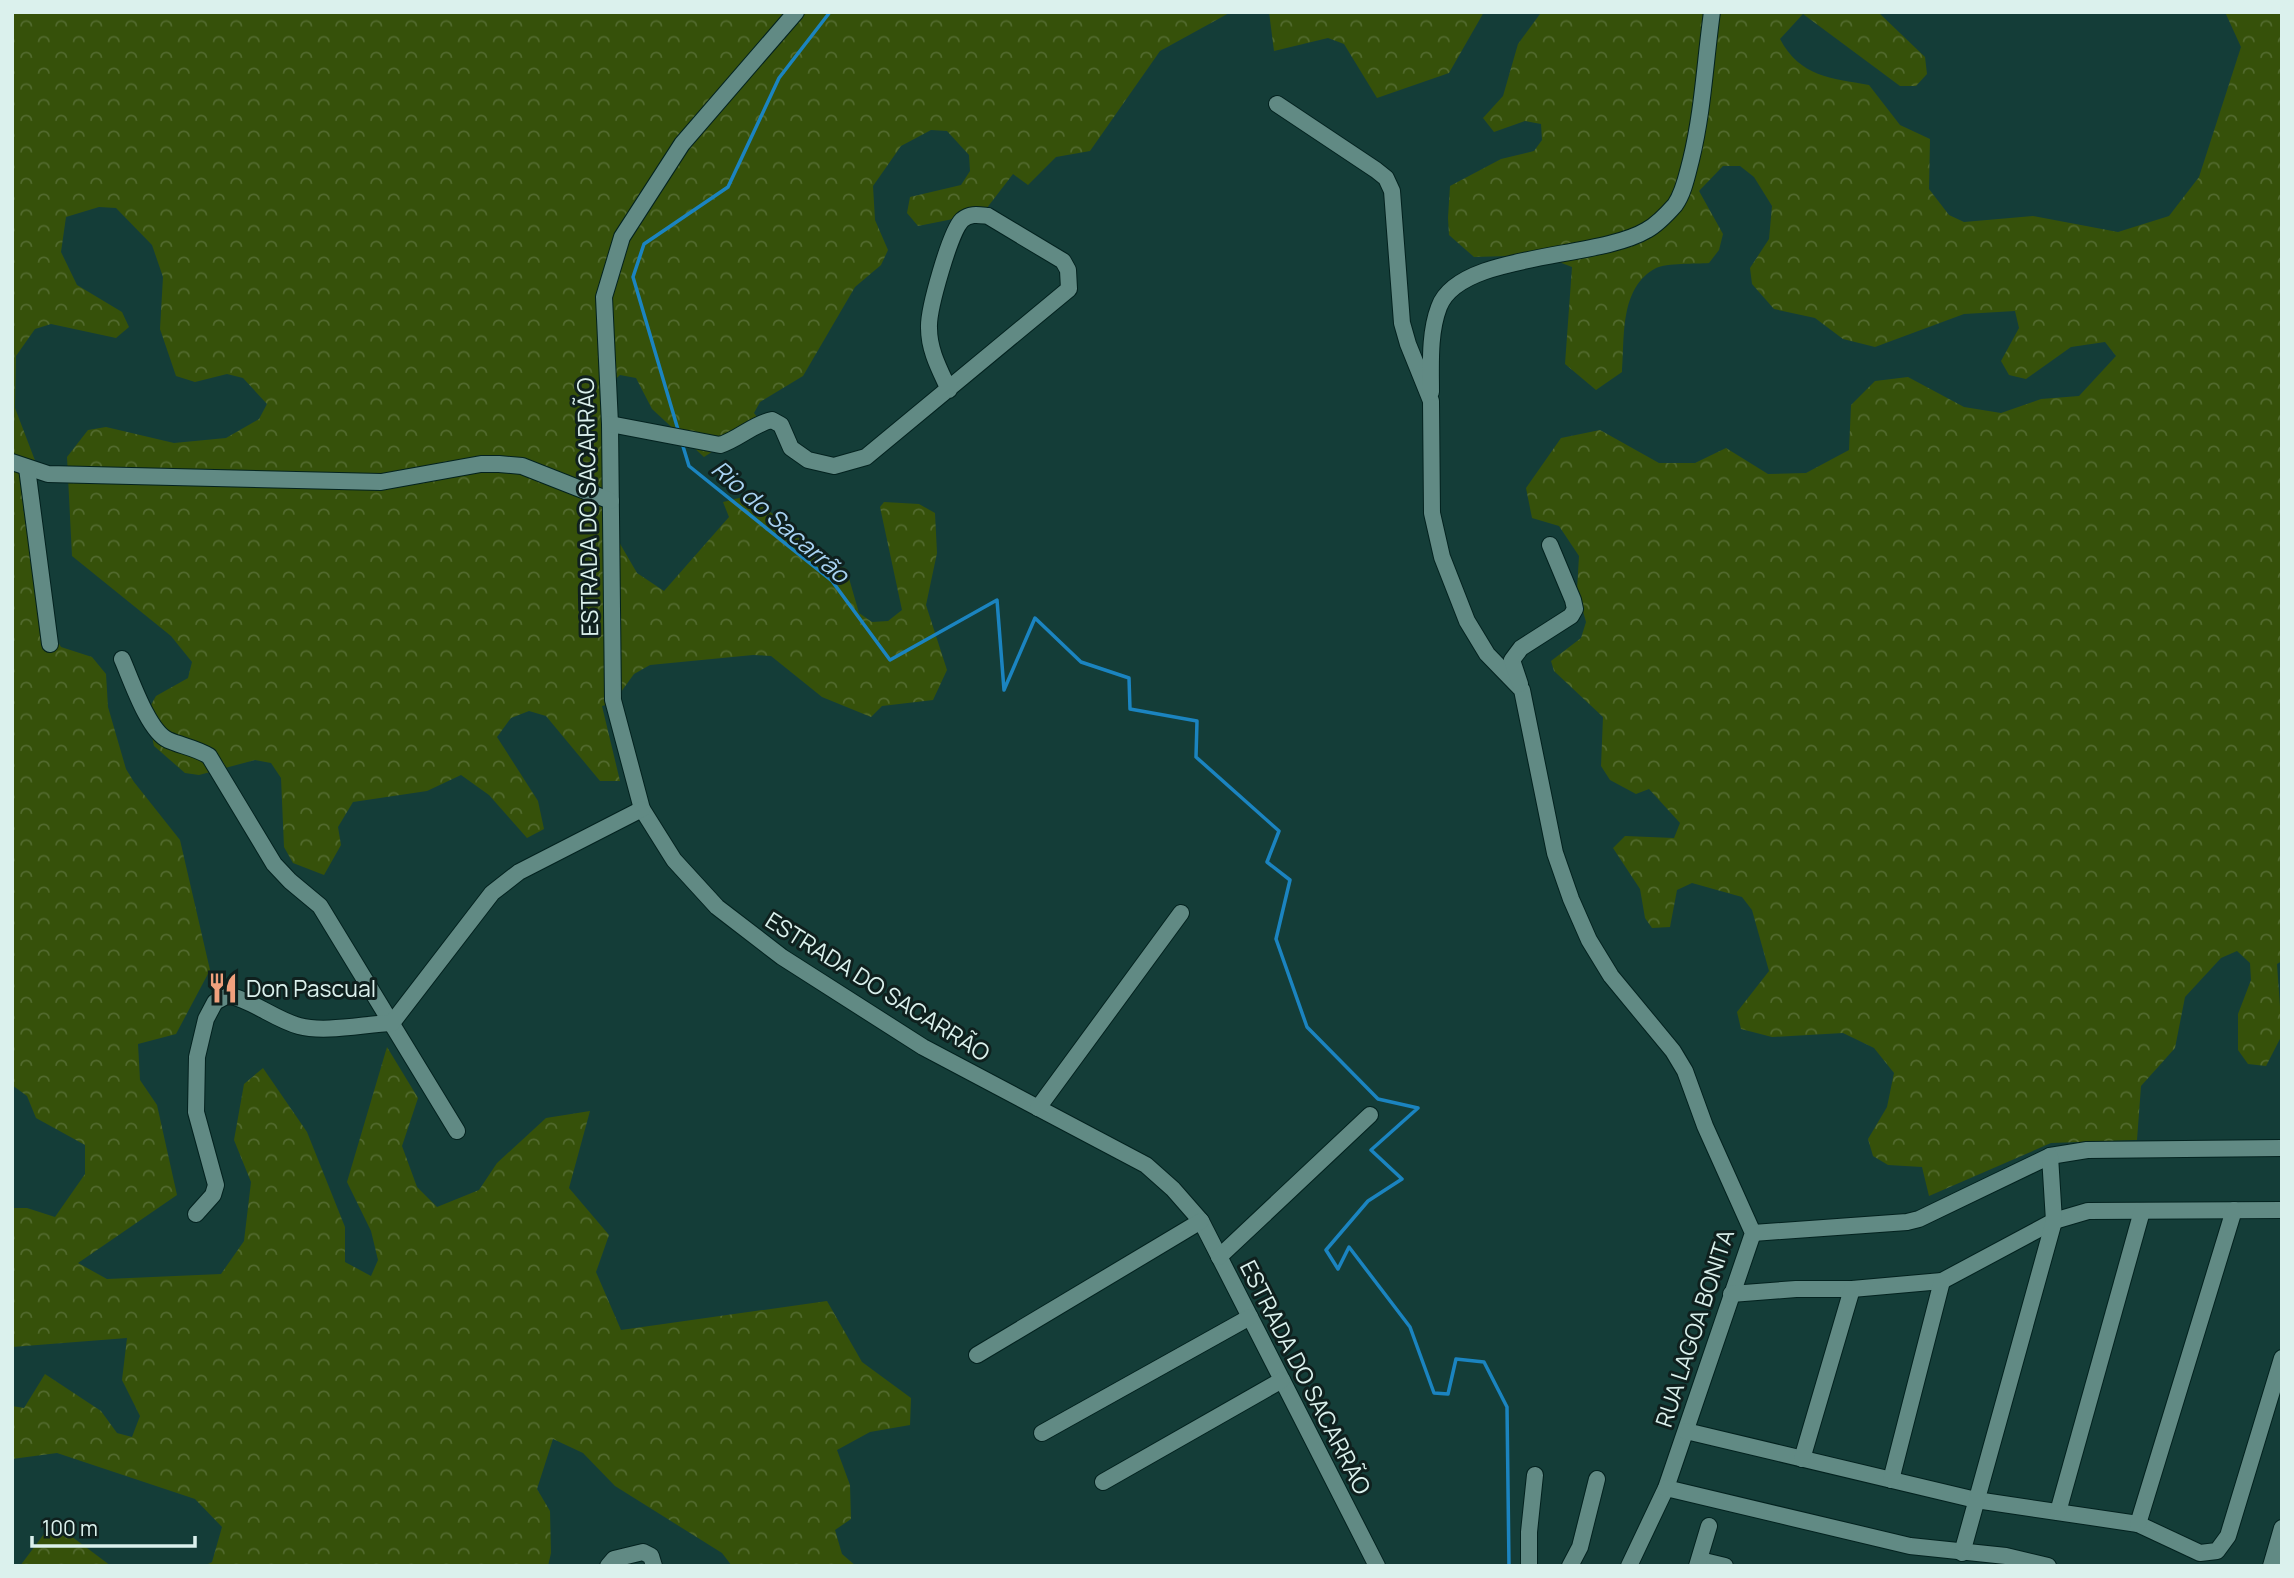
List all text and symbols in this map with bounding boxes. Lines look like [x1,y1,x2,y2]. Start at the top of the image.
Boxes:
street label: ESTRADA DO SACARRÃO [569,377,605,637]
water label: Rio do Sacarrão [705,452,858,591]
street label: ESTRADA DO SACARRÃO [760,904,996,1068]
restaurant icon: Don Pascual [206,971,240,1005]
place label: Don Pascual [246,972,376,1004]
street label: RUA LAGOA BONITA [1647,1225,1741,1431]
street label: ESTRADA DO SACARRÃO [1233,1254,1379,1500]
scale bar [32,1504,194,1548]
text: 100 m [42,1514,98,1542]

